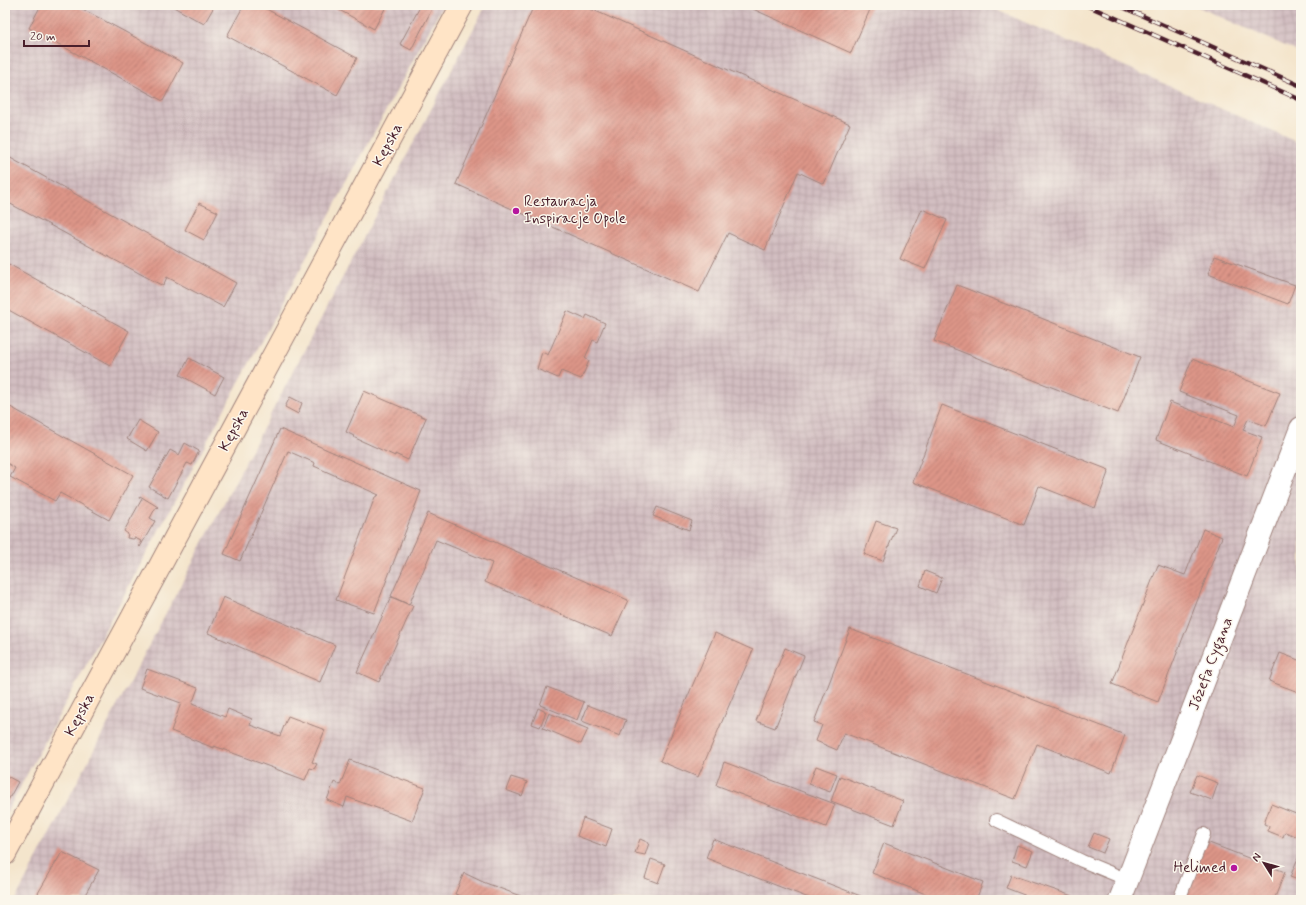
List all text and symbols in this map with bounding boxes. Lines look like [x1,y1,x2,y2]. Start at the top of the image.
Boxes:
scale bar [24,22,89,48]
text: 20 m [30,29,56,45]
street label: Kępska [368,120,408,170]
place label: Restauracja Inspiracje Opole [524,192,626,229]
marker: Restauracja Inspiracje Opole [511,206,521,216]
street label: Kępska [214,405,254,455]
street label: Józefa Cygana [1184,615,1239,714]
street label: Kępska [60,690,100,740]
north arrow [1244,843,1284,883]
text: N [1249,850,1265,865]
place label: Helimed [1173,858,1226,878]
marker: Helimed [1229,863,1239,873]

